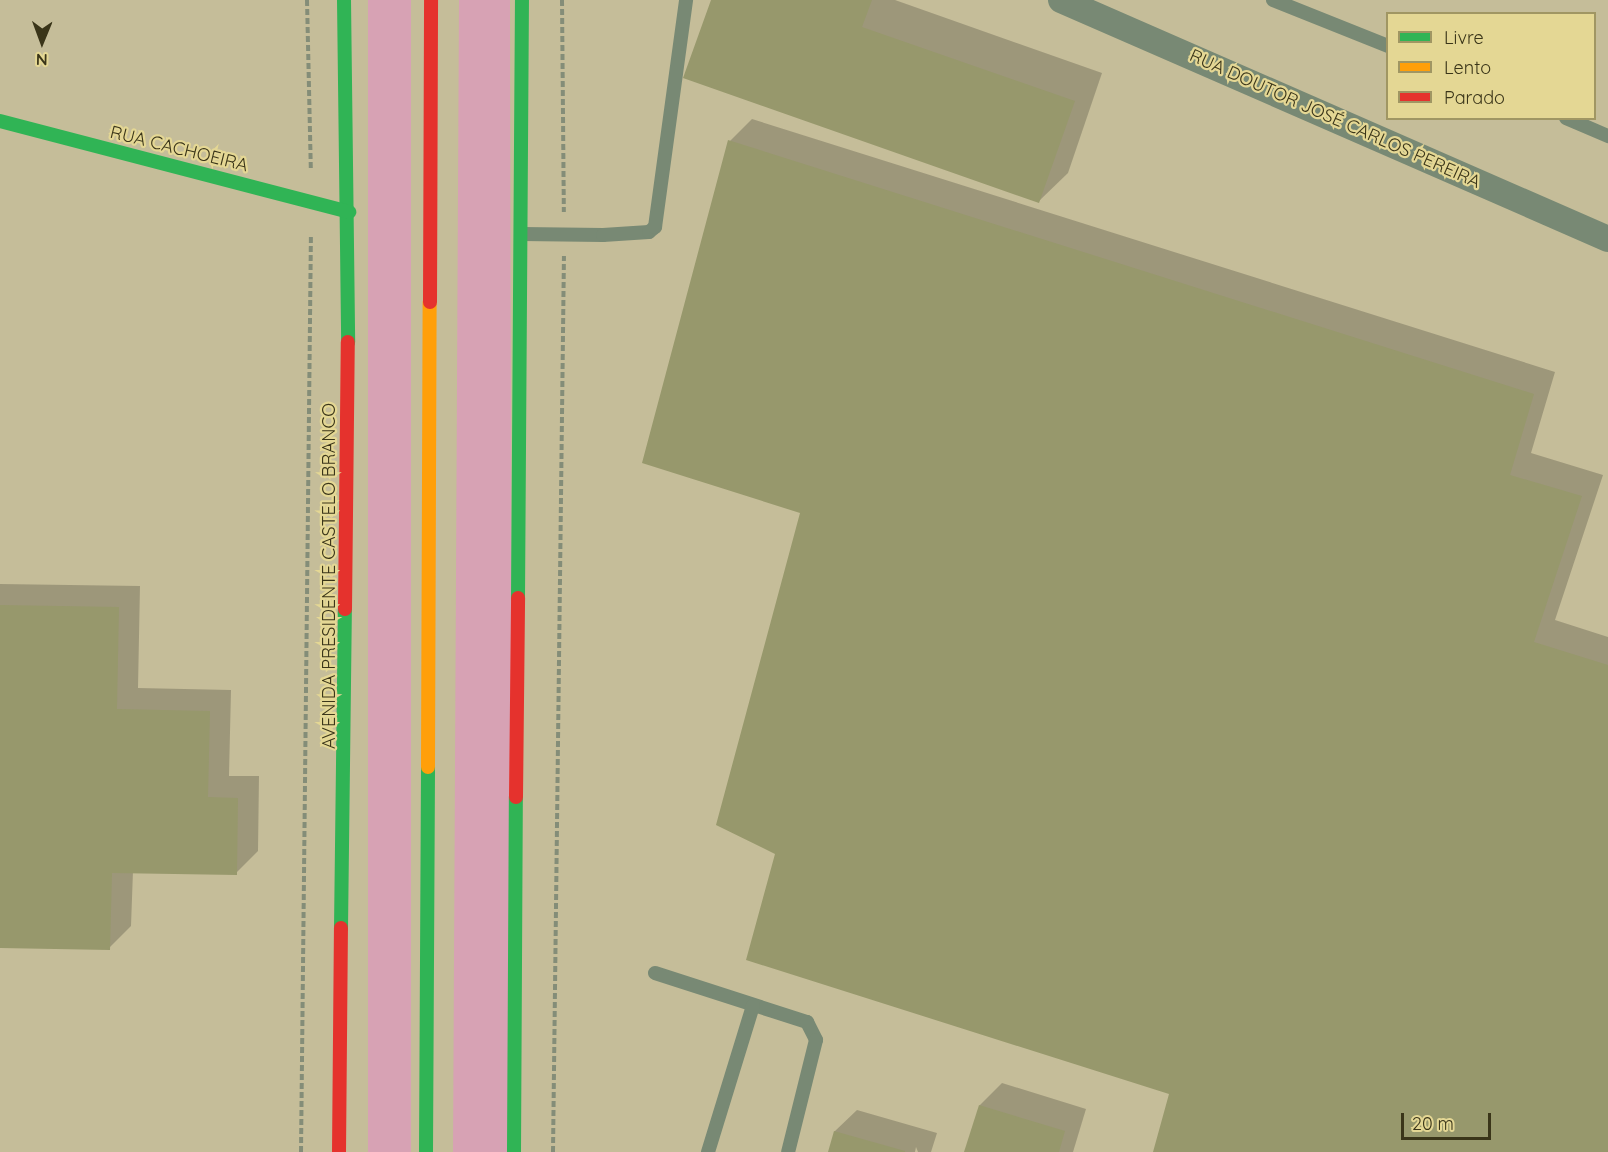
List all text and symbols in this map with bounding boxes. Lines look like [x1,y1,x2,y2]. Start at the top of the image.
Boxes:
north arrow [12,12,72,72]
legend [1386,12,1596,120]
text: Livre [1444,26,1484,49]
street label: RUA DOUTOR JOSÉ CARLOS PEREIRA [1186,45,1484,193]
text: N [36,50,48,70]
text: Lento [1444,56,1491,79]
text: Parado [1444,86,1505,109]
street label: RUA CACHOEIRA [108,121,250,177]
street label: AVENIDA PRESIDENTE CASTELO BRANCO [318,403,340,749]
scale bar [1404,1101,1494,1139]
text: 20 m [1412,1112,1454,1135]

